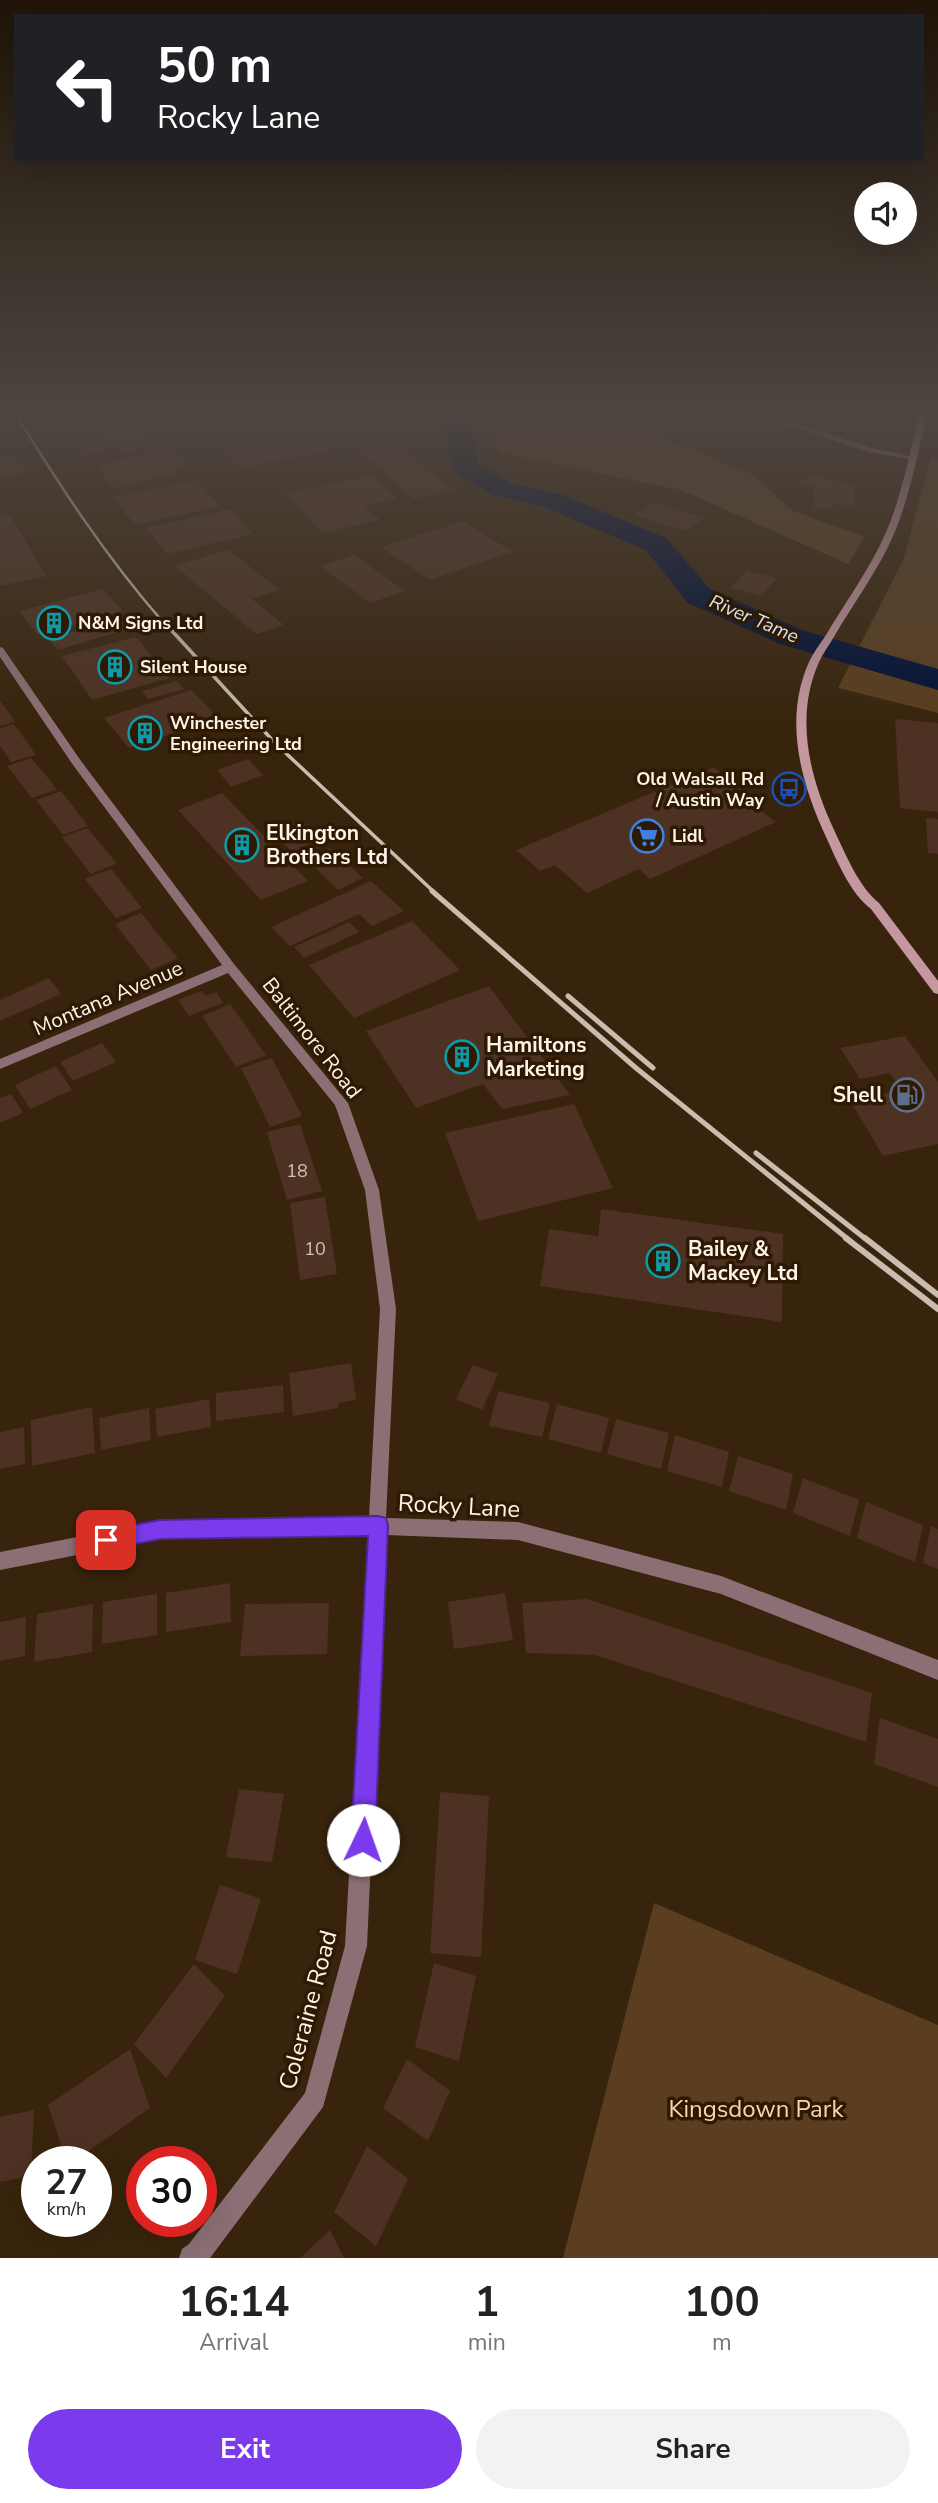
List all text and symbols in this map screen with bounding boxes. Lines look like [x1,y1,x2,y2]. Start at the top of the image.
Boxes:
text: 50 m [157,32,272,99]
icon: left [42,42,133,133]
text: Rocky Lane [157,96,320,139]
map controls [854,182,917,245]
button: sound [854,182,917,245]
water label: River Tame [705,588,803,650]
building icon: N&M Signs Ltd [35,604,73,642]
place label: N&M Signs Ltd [78,611,203,635]
building icon: Silent House [96,648,134,686]
place label: Silent House [140,655,247,679]
place label: Winchester Engineering Ltd [170,711,302,756]
building icon: Winchester Engineering Ltd [126,714,164,752]
place label: Old Walsall Rd / Austin Way [636,767,765,812]
bus stop icon: Old Walsall Rd / Austin Way [770,770,808,808]
supermarket icon: Lidl [628,817,666,855]
place label: Elkington Brothers Ltd [266,819,388,871]
place label: Lidl [672,824,704,848]
building icon: Elkington Brothers Ltd [223,826,261,864]
street label: Montana Avenue [29,954,187,1042]
street label: Baltimore Road [256,972,368,1104]
place label: Hamiltons Marketing [486,1031,587,1083]
building icon: Hamiltons Marketing [443,1038,481,1076]
fuel station icon: Shell [888,1076,926,1114]
place label: Shell [833,1081,883,1109]
house number: 18 [286,1159,308,1183]
place label: Bailey & Mackey Ltd [688,1235,798,1287]
house number: 10 [304,1237,326,1261]
building icon: Bailey & Mackey Ltd [644,1242,682,1280]
street label: Rocky Lane [397,1487,521,1525]
pin [76,1510,136,1570]
icon: arrive [87,1521,125,1559]
position arrow [326,1803,400,1877]
street label: Coleraine Road [271,1927,345,2093]
park label: Kingsdown Park [669,2093,844,2125]
speed limit sign: 30 [126,2146,217,2237]
text: 27 [45,2159,88,2206]
text: km/h [47,2197,86,2221]
text: 16:14 [178,2274,289,2331]
text: 1 [474,2274,499,2331]
text: 100 [684,2274,760,2331]
text: Arrival [199,2327,268,2358]
text: min [468,2327,506,2358]
text: m [712,2327,732,2358]
button: Exit [28,2409,462,2489]
button: Share [476,2409,910,2489]

